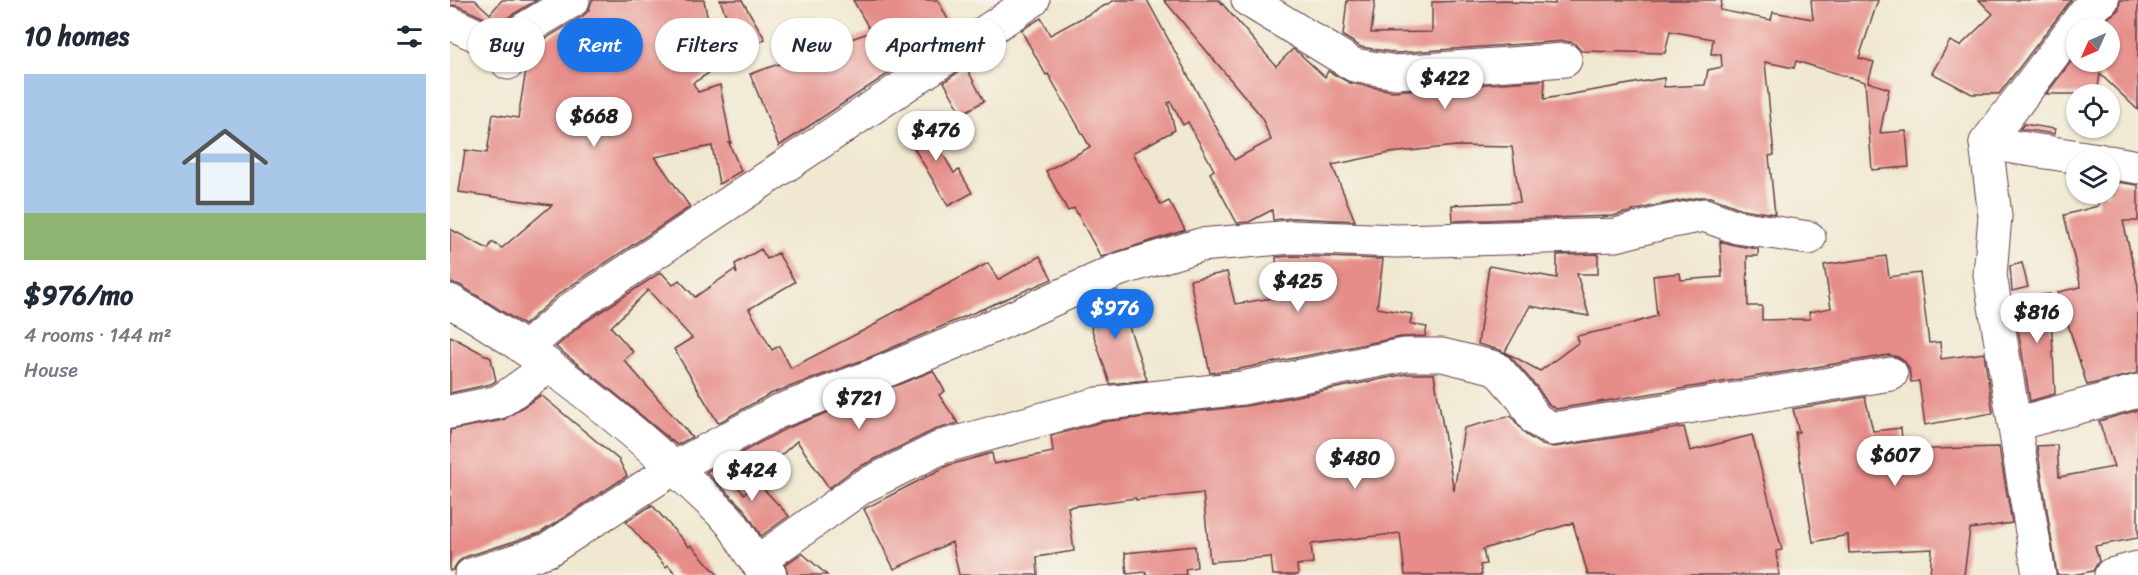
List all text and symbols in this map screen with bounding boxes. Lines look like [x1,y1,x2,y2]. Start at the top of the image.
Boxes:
text: 10 homes [24,13,129,59]
chip: Buy [468,18,545,72]
chip: Rent [557,18,643,72]
chip: Filters [655,18,759,72]
chip: New [771,18,853,72]
chip: Apartment [865,18,1006,72]
north arrow [2066,18,2120,72]
map controls [2066,18,2120,204]
icon: filters [393,20,426,53]
pin: $422 [1409,59,1481,110]
text: $422 [1420,61,1470,96]
button: locate [2066,84,2120,138]
pin: $668 [558,97,630,148]
text: $668 [570,99,618,134]
pin: $476 [900,111,972,162]
icon: home [171,113,279,221]
text: $476 [912,113,960,148]
button: layers [2066,150,2120,204]
pin: $425 [1262,262,1334,313]
text: $425 [1273,264,1323,299]
text: $976/mo [24,272,133,318]
pin: $976 [1079,289,1151,340]
text: $976 [1091,291,1139,326]
pin: $816 [2001,293,2073,344]
text: $816 [2014,295,2060,330]
text: 4 rooms · 144 m² [24,318,172,353]
text: House [24,353,78,388]
pin: $721 [823,379,895,430]
text: $721 [837,381,882,416]
pin: $607 [1859,436,1931,487]
text: $607 [1871,438,1919,473]
pin: $480 [1319,439,1391,490]
text: $480 [1330,441,1380,476]
pin: $424 [716,451,788,502]
text: $424 [727,453,777,488]

